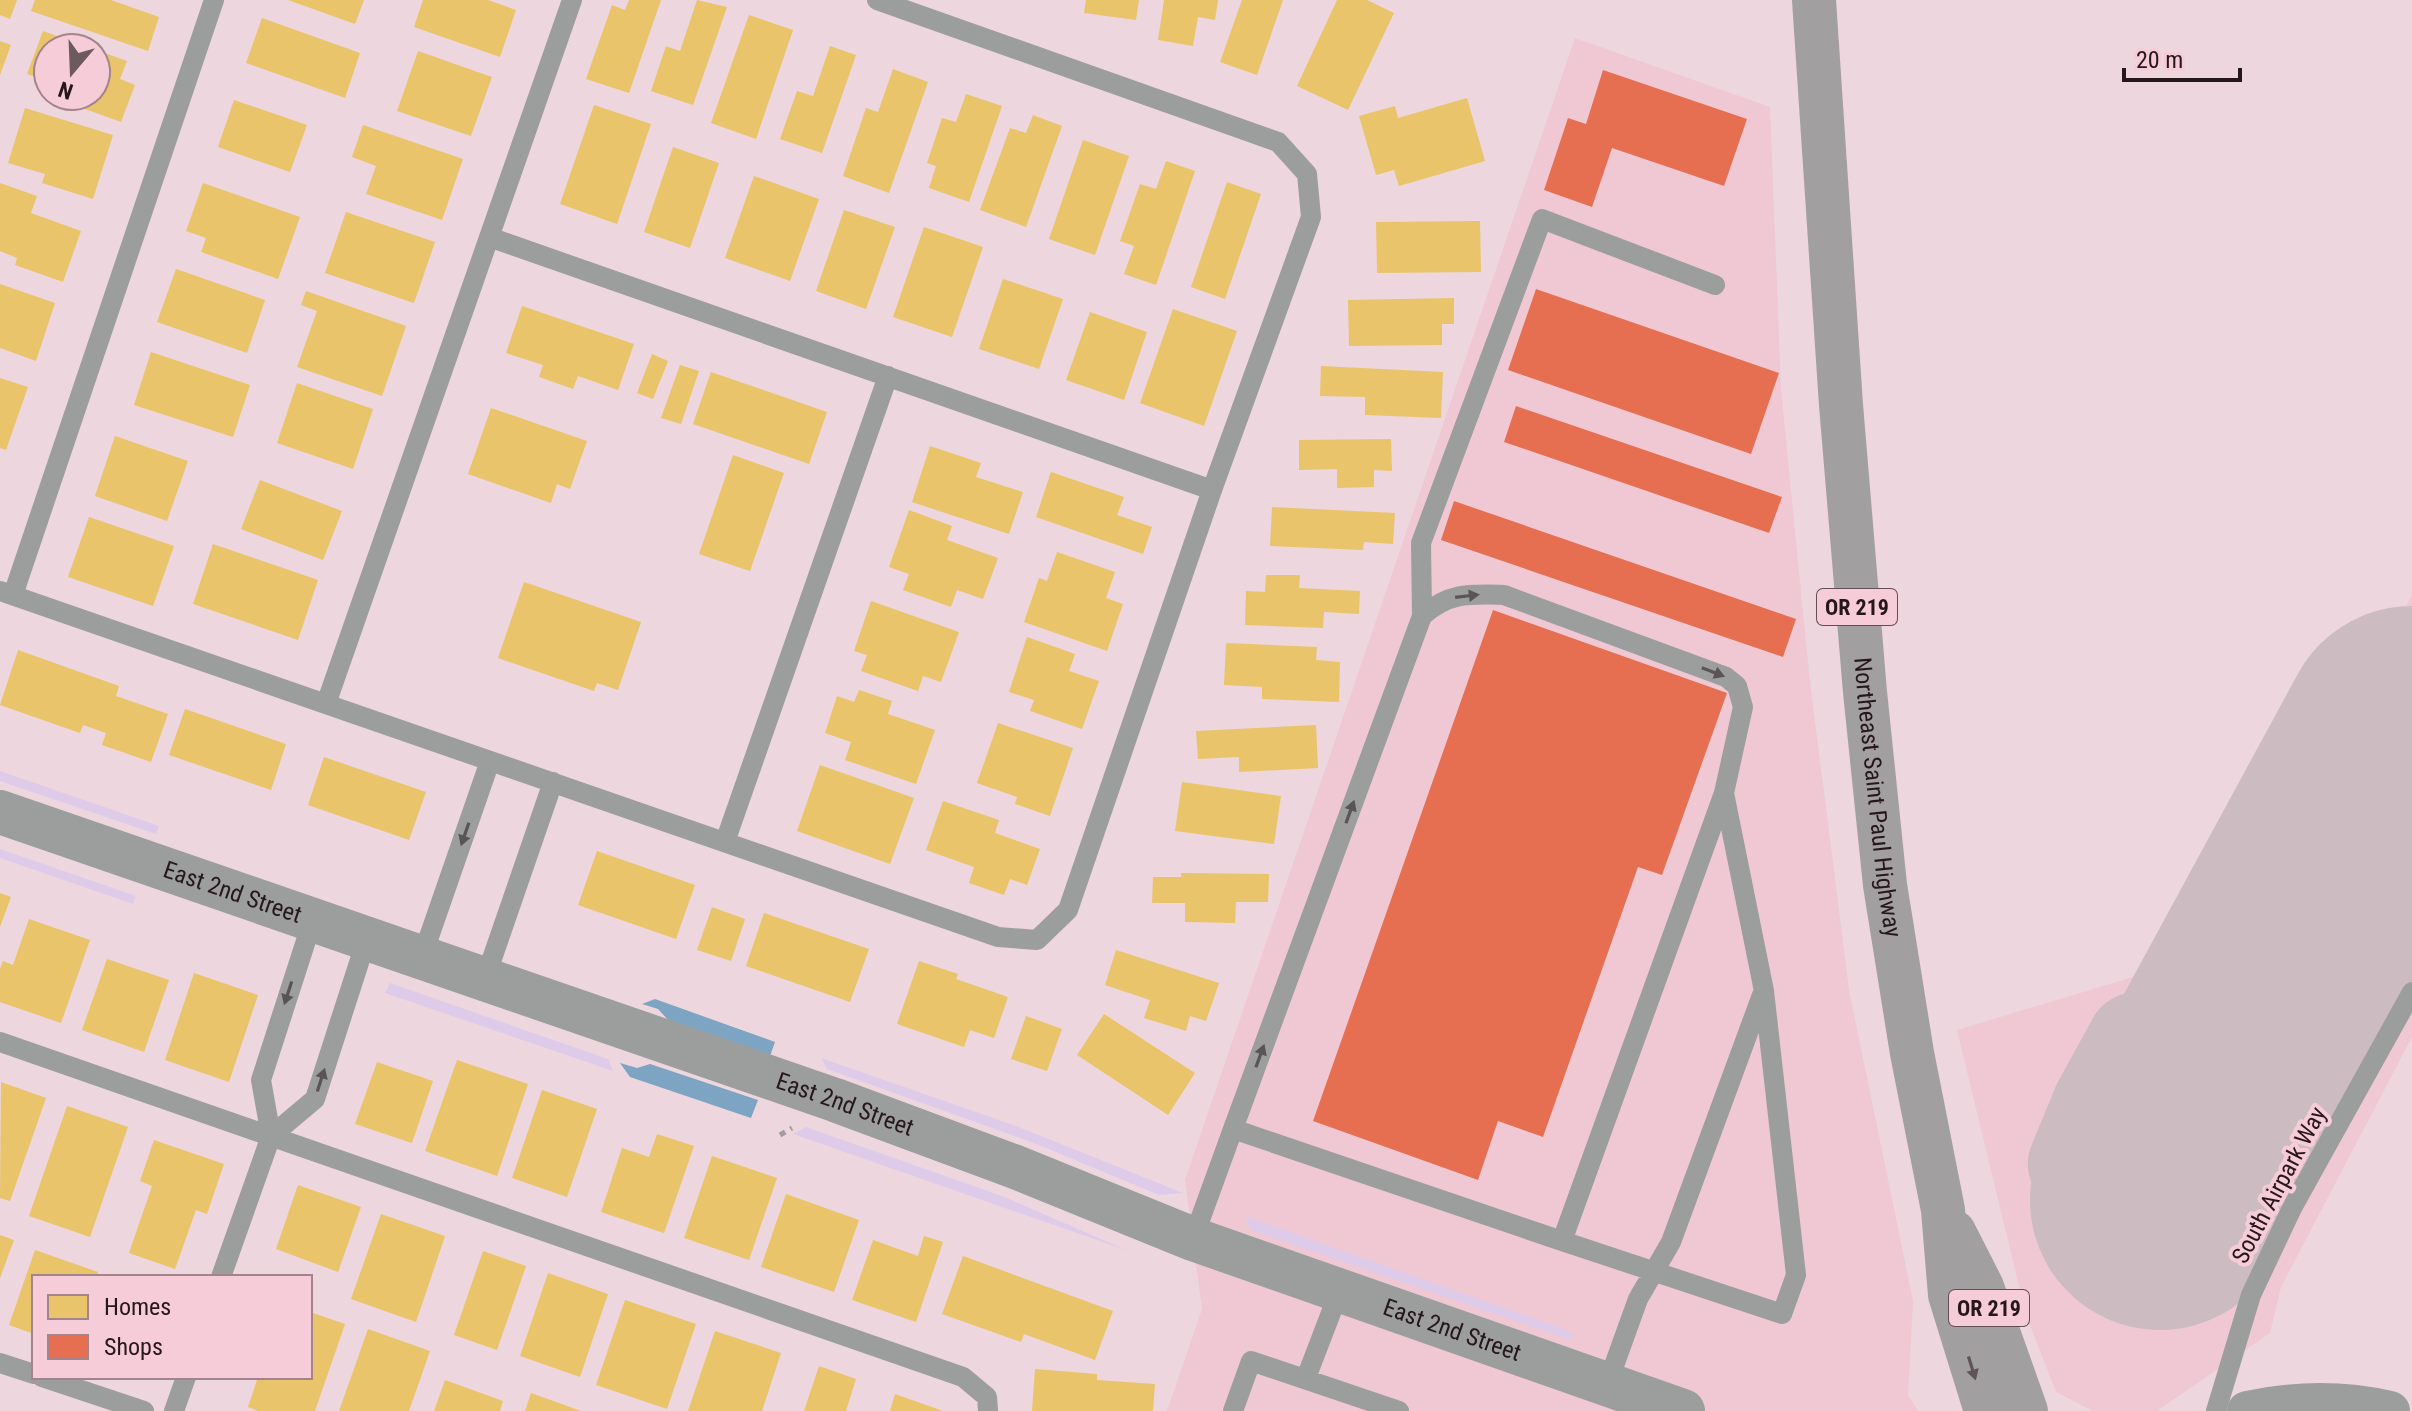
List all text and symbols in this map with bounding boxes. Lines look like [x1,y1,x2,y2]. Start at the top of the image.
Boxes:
north arrow [32,32,112,112]
scale bar [2124,32,2240,82]
text: 20 m [2136,46,2183,74]
text: N [55,76,76,104]
one-way arrow [1455,589,1480,602]
road number: OR 219 [1817,589,1897,625]
street label: Northeast Saint Paul Highway [1848,656,1907,939]
one-way arrow [1701,666,1725,679]
one-way arrow [1344,800,1357,824]
one-way arrow [458,823,470,847]
street label: East 2nd Street [160,855,305,929]
one-way arrow [282,981,294,1005]
one-way arrow [1254,1043,1267,1067]
one-way arrow [316,1067,328,1091]
street label: East 2nd Street [772,1067,918,1142]
street label: South Airpark Way [2226,1102,2332,1268]
legend [32,1275,312,1379]
road number: OR 219 [1949,1290,2029,1326]
text: Homes [104,1293,171,1321]
street label: East 2nd Street [1379,1293,1525,1367]
text: Shops [104,1333,163,1361]
one-way arrow [1966,1357,1979,1381]

